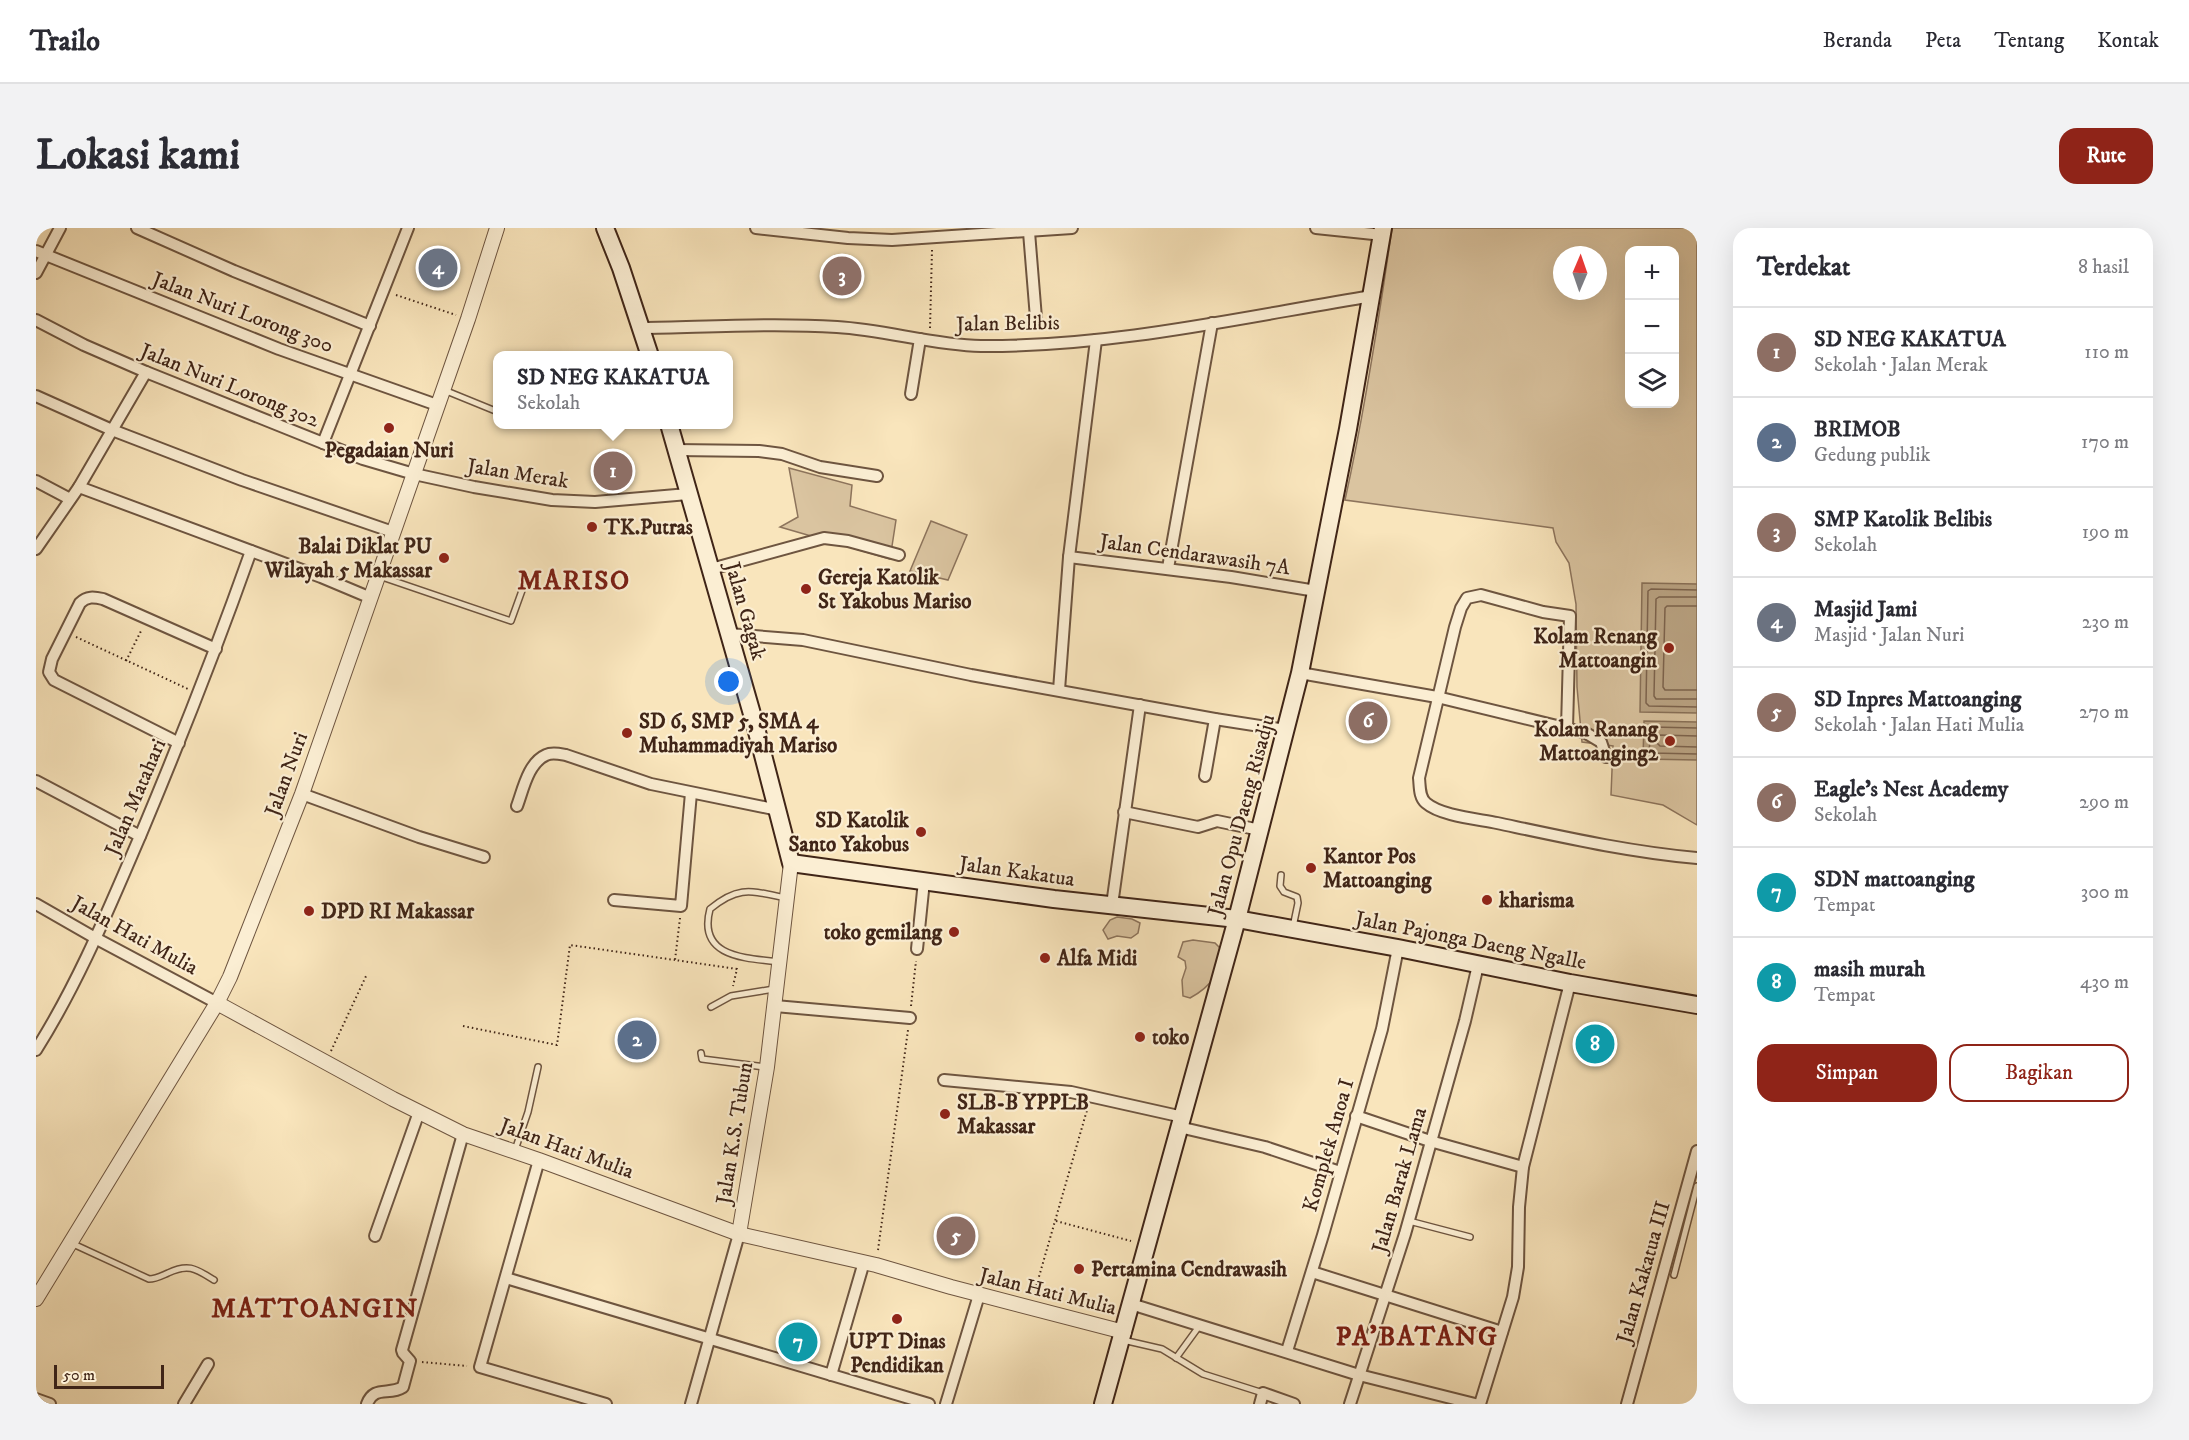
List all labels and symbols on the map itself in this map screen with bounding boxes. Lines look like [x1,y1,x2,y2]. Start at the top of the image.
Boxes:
pin: 4 [418,246,458,291]
north arrow [1553,246,1607,300]
pin: 3 [822,254,862,298]
street label: Jalan Nuri Lorong 300 [147,266,337,359]
street label: Jalan Belibis [954,310,1060,338]
street label: Jalan Nuri Lorong 302 [135,337,324,434]
marker: Pegadaian Nuri [382,421,396,435]
place label: Pegadaian Nuri [324,438,454,464]
pin: 1 [594,448,632,494]
street label: Jalan Merak [463,453,571,495]
place label: TK.Putras [603,515,693,541]
marker: TK.Putras [585,520,599,534]
street label: Jalan Cendarawasih 7A [1096,528,1292,581]
place label: Balai Diklat PU Wilayah 5 Makassar [264,534,433,584]
marker: Balai Diklat PU Wilayah 5 Makassar [437,551,451,565]
street label: Jalan Gagak [718,557,772,664]
district label: MARISO [517,564,631,598]
place label: Gereja Katolik St Yakobus Mariso [818,565,972,615]
marker: Gereja Katolik St Yakobus Mariso [799,582,813,596]
place label: Kolam Renang Mattoangin [1533,624,1658,674]
marker: Kolam Renang Mattoangin [1662,641,1676,655]
your location [714,667,743,696]
pin: 6 [1348,698,1388,744]
place label: SD 6, SMP 5, SMA 4 Muhammadiyah Mariso [639,709,837,759]
street label: Jalan Opu Daeng Risadju [1202,712,1281,921]
place label: Kolam Ranang Mattoanging2 [1534,717,1659,767]
marker: SD 6, SMP 5, SMA 4 Muhammadiyah Mariso [620,726,634,740]
street label: Jalan Nuri [259,729,314,822]
marker: Kolam Ranang Mattoanging2 [1663,734,1677,748]
street label: Jalan Matahari [99,735,172,862]
place label: SD Katolik Santo Yakobus [789,808,910,858]
marker: SD Katolik Santo Yakobus [914,825,928,839]
place label: Kantor Pos Mattoanging [1323,844,1432,894]
street label: Jalan Kakatua [955,851,1076,893]
marker: Kantor Pos Mattoanging [1304,861,1318,875]
place label: kharisma [1498,888,1575,914]
street label: Jalan Hati Mulia [65,889,202,981]
marker: kharisma [1480,893,1494,907]
place label: DPD RI Makassar [321,899,475,925]
marker: DPD RI Makassar [302,904,316,918]
street label: Jalan Pajonga Daeng Ngalle [1351,905,1589,976]
place label: toko gemilang [824,920,943,946]
marker: toko gemilang [947,925,961,939]
place label: Alfa Midi [1056,946,1138,972]
marker: Alfa Midi [1038,951,1052,965]
pin: 2 [618,1018,656,1062]
pin: 8 [1576,1022,1614,1066]
place label: toko [1152,1025,1189,1051]
marker: toko [1133,1030,1147,1044]
street label: Jalan K.S. Tubun [711,1060,759,1208]
street label: Komplek Anoa I [1298,1076,1360,1215]
place label: SLB-B YPPLB Makassar [957,1090,1089,1140]
street label: Jalan Barak Lama [1366,1104,1433,1258]
marker: SLB-B YPPLB Makassar [938,1107,952,1121]
street label: Jalan Hati Mulia [494,1112,637,1185]
street label: Jalan Kakatua III [1611,1198,1677,1348]
pin: 5 [936,1214,976,1258]
place label: Pertamina Cendrawasih [1091,1257,1288,1283]
street label: Jalan Hati Mulia [975,1262,1119,1322]
marker: Pertamina Cendrawasih [1072,1262,1086,1276]
district label: MATTOANGIN [211,1292,419,1326]
marker: UPT Dinas Pendidikan [890,1312,904,1326]
pin: 7 [778,1320,818,1364]
district label: PA'BATANG [1335,1320,1499,1354]
place label: UPT Dinas Pendidikan [848,1329,946,1379]
scale bar [54,1362,164,1390]

